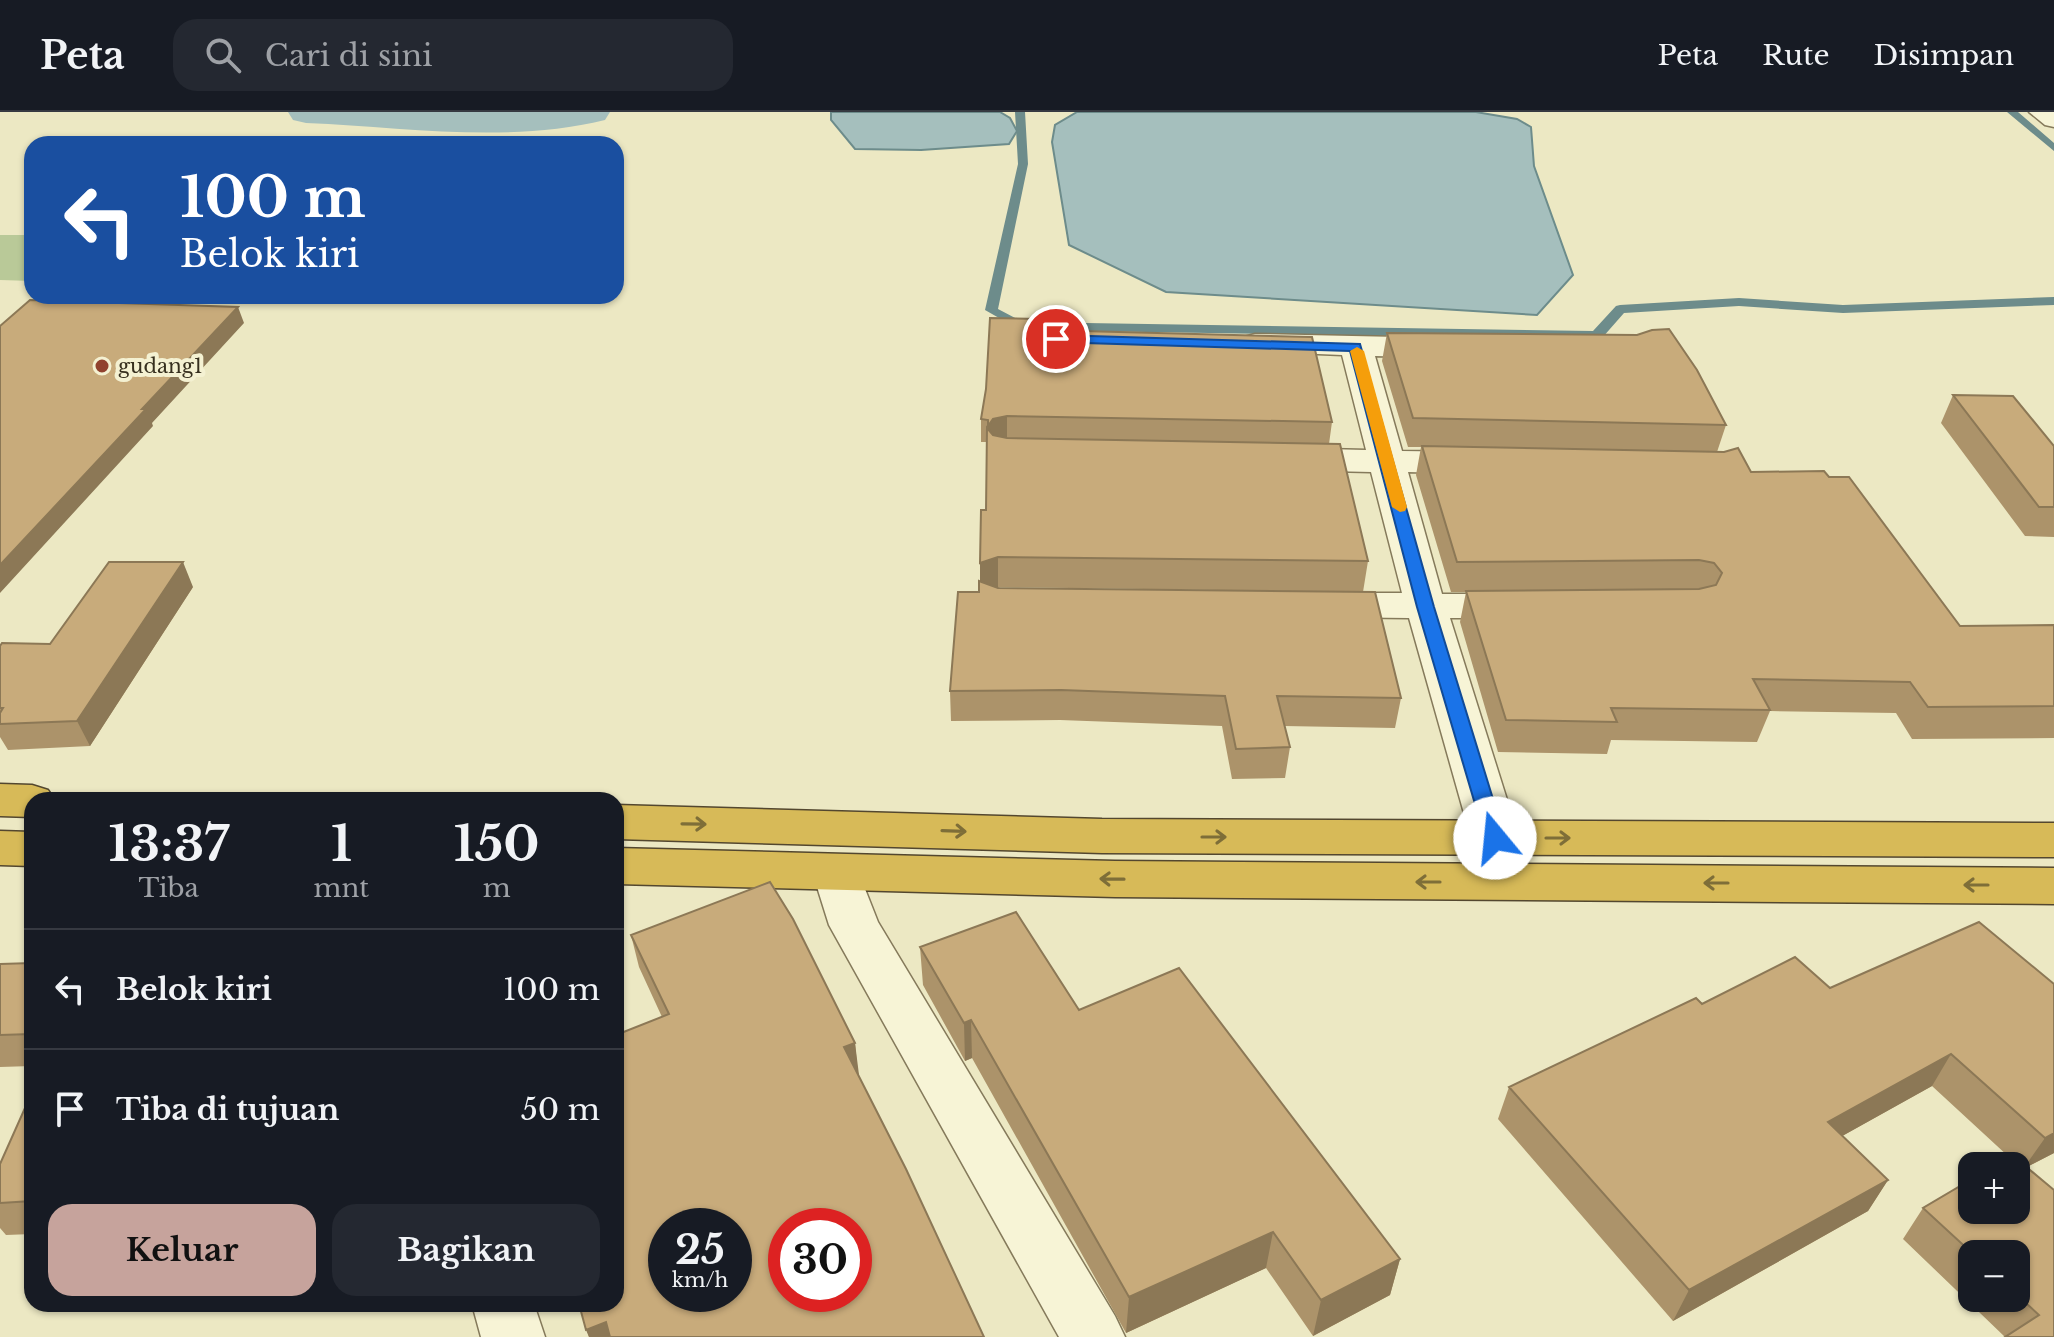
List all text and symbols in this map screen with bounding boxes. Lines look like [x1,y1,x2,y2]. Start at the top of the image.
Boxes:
search box [173,19,733,91]
text: Peta [40,32,125,79]
icon: search [201,33,245,77]
text: Cari di sini [265,37,433,74]
text: Peta [1658,38,1718,73]
text: Rute [1762,38,1830,73]
text: Disimpan [1874,38,2014,73]
text: 100 m [180,163,366,232]
icon: left [48,168,152,272]
text: Belok kiri [180,232,359,277]
pin [1022,305,1090,373]
icon: arrive [1034,317,1078,361]
place label: gudang1 [118,354,203,378]
marker: gudang1 [93,357,111,375]
position arrow [1453,796,1537,880]
text: 13:37 [109,814,229,874]
text: 1 [331,814,352,874]
text: 150 [454,814,539,874]
one-way arrow [680,816,707,831]
one-way arrow [940,823,967,838]
one-way arrow [1200,829,1227,845]
one-way arrow [1544,830,1571,846]
text: Tiba [139,872,199,904]
text: mnt [314,872,369,904]
text: m [483,872,511,904]
one-way arrow [1099,872,1126,887]
one-way arrow [1415,874,1442,889]
one-way arrow [1703,875,1730,891]
one-way arrow [1963,877,1990,893]
icon: left [48,967,92,1011]
text: Belok kiri [116,971,272,1008]
text: 100 m [503,971,600,1008]
icon: arrive [48,1087,92,1131]
text: Tiba di tujuan [116,1091,339,1128]
text: 50 m [521,1091,600,1128]
map controls [1958,1152,2030,1312]
button: + [1958,1152,2030,1224]
button: Keluar [48,1204,316,1296]
button: Bagikan [332,1204,600,1296]
speed limit sign: 30 [768,1208,872,1312]
text: 25 [675,1225,725,1275]
button: − [1958,1240,2030,1312]
text: km/h [672,1268,728,1292]

